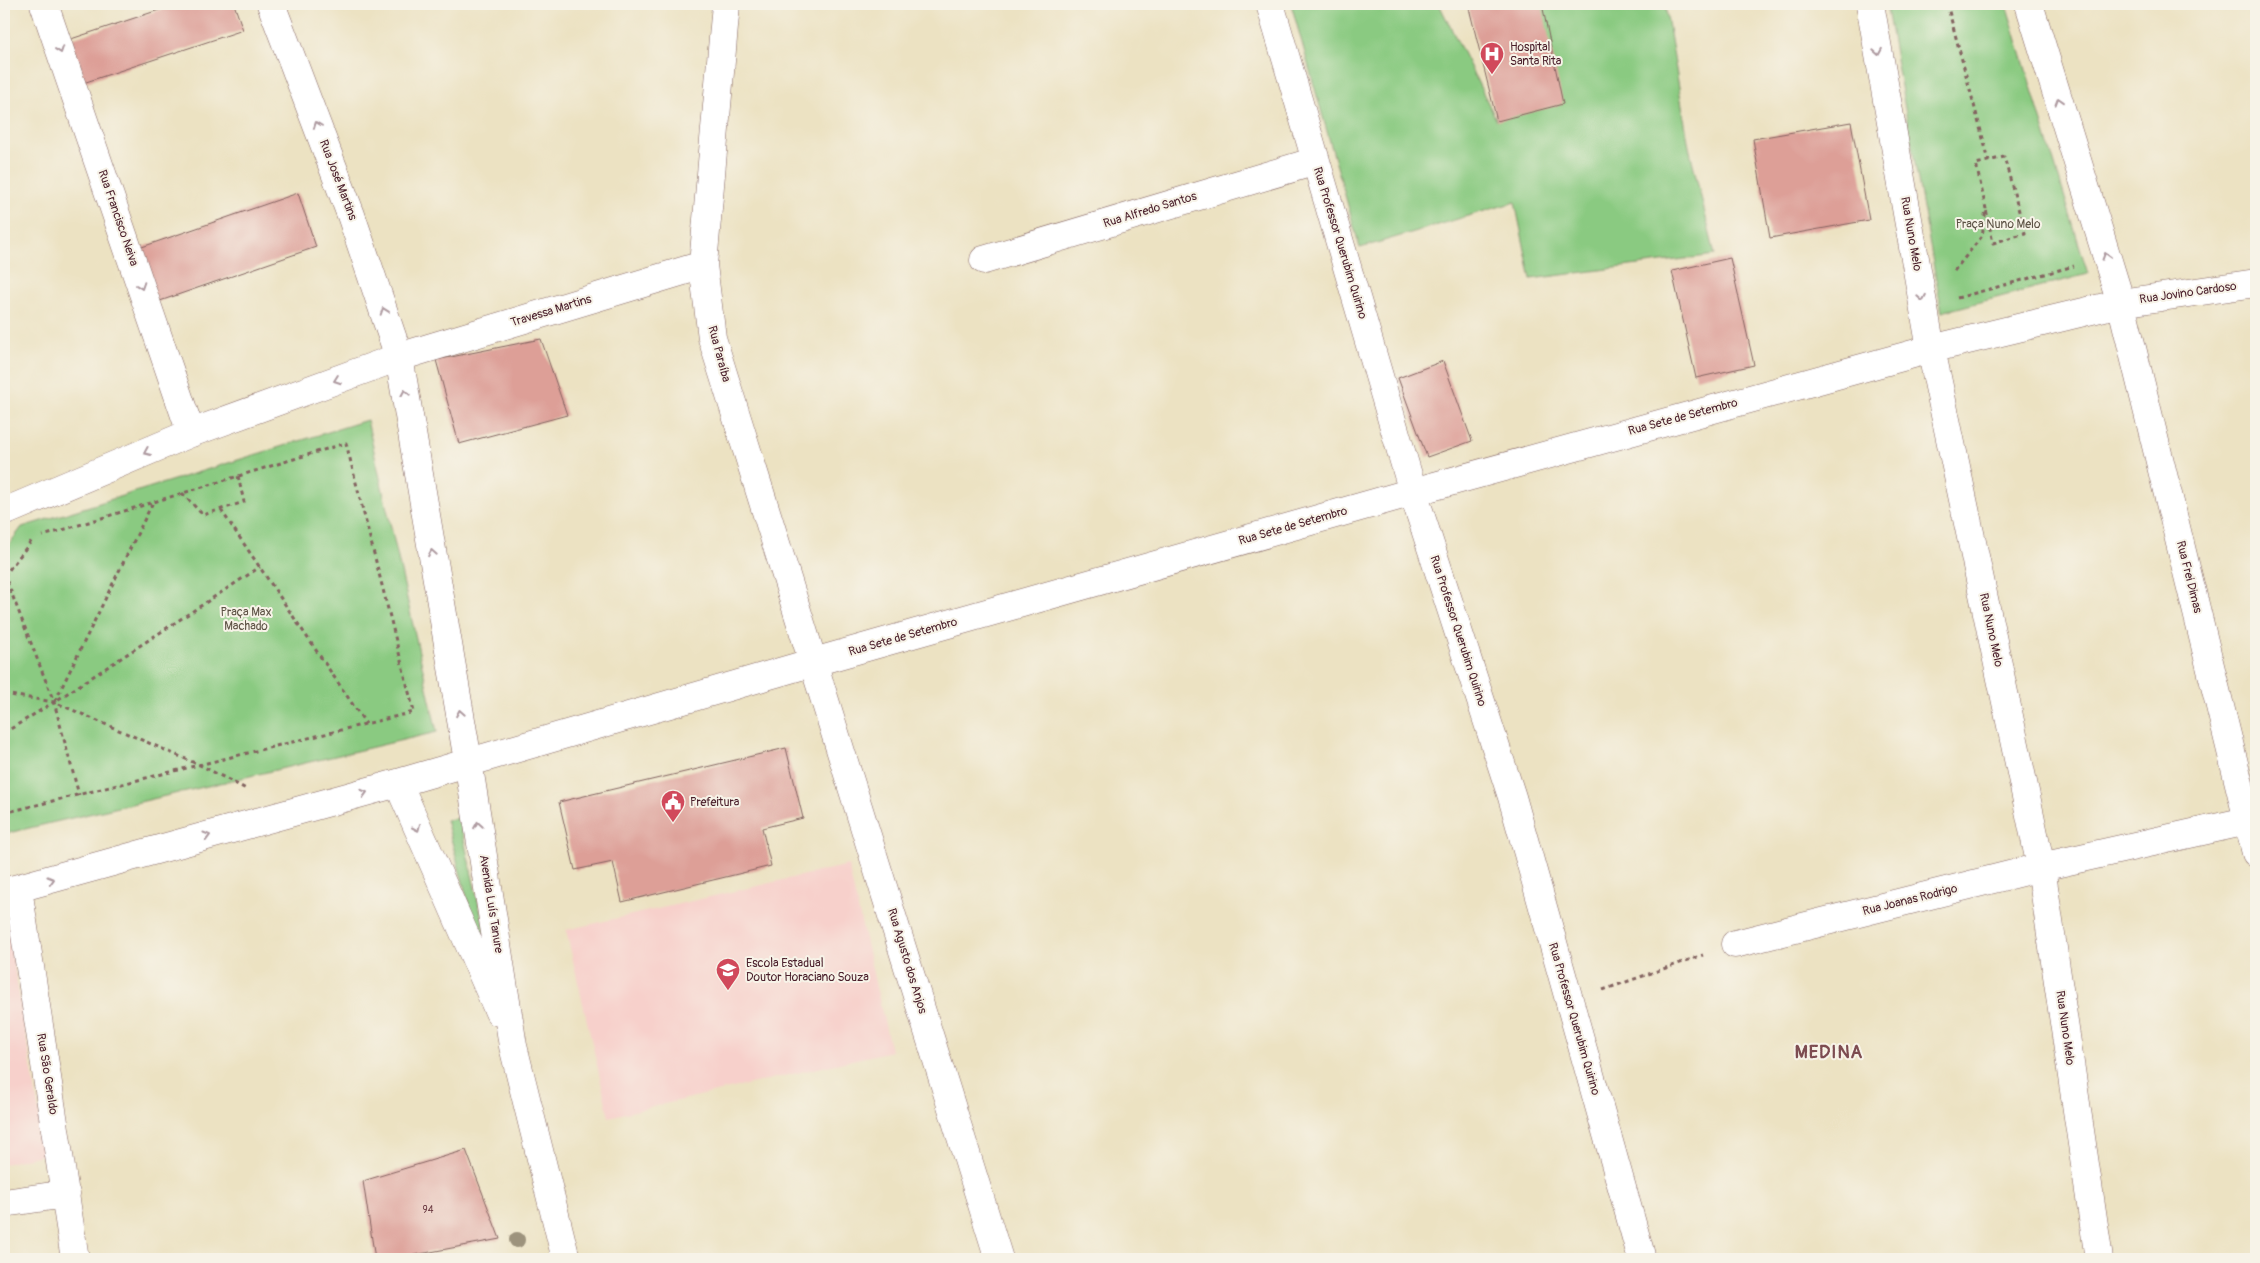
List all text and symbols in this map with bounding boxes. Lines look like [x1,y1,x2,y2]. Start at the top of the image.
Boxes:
place label: Hospital Santa Rita [1510,40,1562,69]
hospital icon: Hospital Santa Rita [1479,41,1505,75]
one-way arrow [54,45,64,54]
one-way arrow [1873,47,1883,56]
one-way arrow [2054,97,2064,105]
one-way arrow [313,121,323,130]
street label: Rua José Martins [316,138,360,223]
street label: Rua Professor Querubim Quirino [1310,165,1370,321]
street label: Rua Francisco Neiva [94,168,142,269]
street label: Rua Alfredo Santos [1101,188,1199,231]
street label: Rua Nuno Melo [1897,196,1925,273]
park label: Praça Nuno Melo [1956,217,2041,232]
one-way arrow [2102,252,2112,261]
street label: Rua Jovino Cardoso [2139,279,2238,307]
one-way arrow [135,282,145,290]
street label: Travessa Martins [509,291,594,330]
one-way arrow [1916,294,1927,302]
one-way arrow [379,308,389,316]
street label: Rua Paraíba [704,324,734,384]
one-way arrow [333,374,342,384]
one-way arrow [401,389,411,397]
street label: Rua Sete de Setembro [1627,395,1740,439]
one-way arrow [143,446,151,456]
street label: Rua Sete de Setembro [1237,503,1350,549]
street label: Rua Frei Dimas [2173,539,2205,615]
one-way arrow [428,549,438,557]
street label: Rua Professor Querubim Quirino [1426,554,1490,709]
street label: Rua Nuno Melo [1976,592,2006,669]
park label: Praça Max Machado [221,605,271,634]
street label: Rua Sete de Setembro [847,614,960,660]
one-way arrow [455,709,465,718]
one-way arrow [359,788,368,798]
public building icon: Prefeitura [660,789,686,823]
place label: Prefeitura [690,795,740,810]
one-way arrow [473,820,484,828]
one-way arrow [411,823,422,832]
one-way arrow [203,832,211,842]
street label: Avenida Luís Tanure [476,854,506,954]
one-way arrow [47,875,55,886]
street label: Rua Joanas Rodrigo [1861,881,1959,919]
street label: Rua Agusto dos Anjos [884,906,930,1016]
street label: Rua Professor Querubim Quirino [1545,941,1603,1098]
place label: Escola Estadual Doutor Horaciano Souza [746,956,869,985]
school or university icon: Escola Estadual Doutor Horaciano Souza [715,957,741,991]
street label: Rua Nuno Melo [2052,990,2078,1067]
street label: Rua São Geraldo [33,1032,61,1116]
district label: MEDINA [1795,1041,1863,1064]
house number: 94 [423,1204,434,1216]

